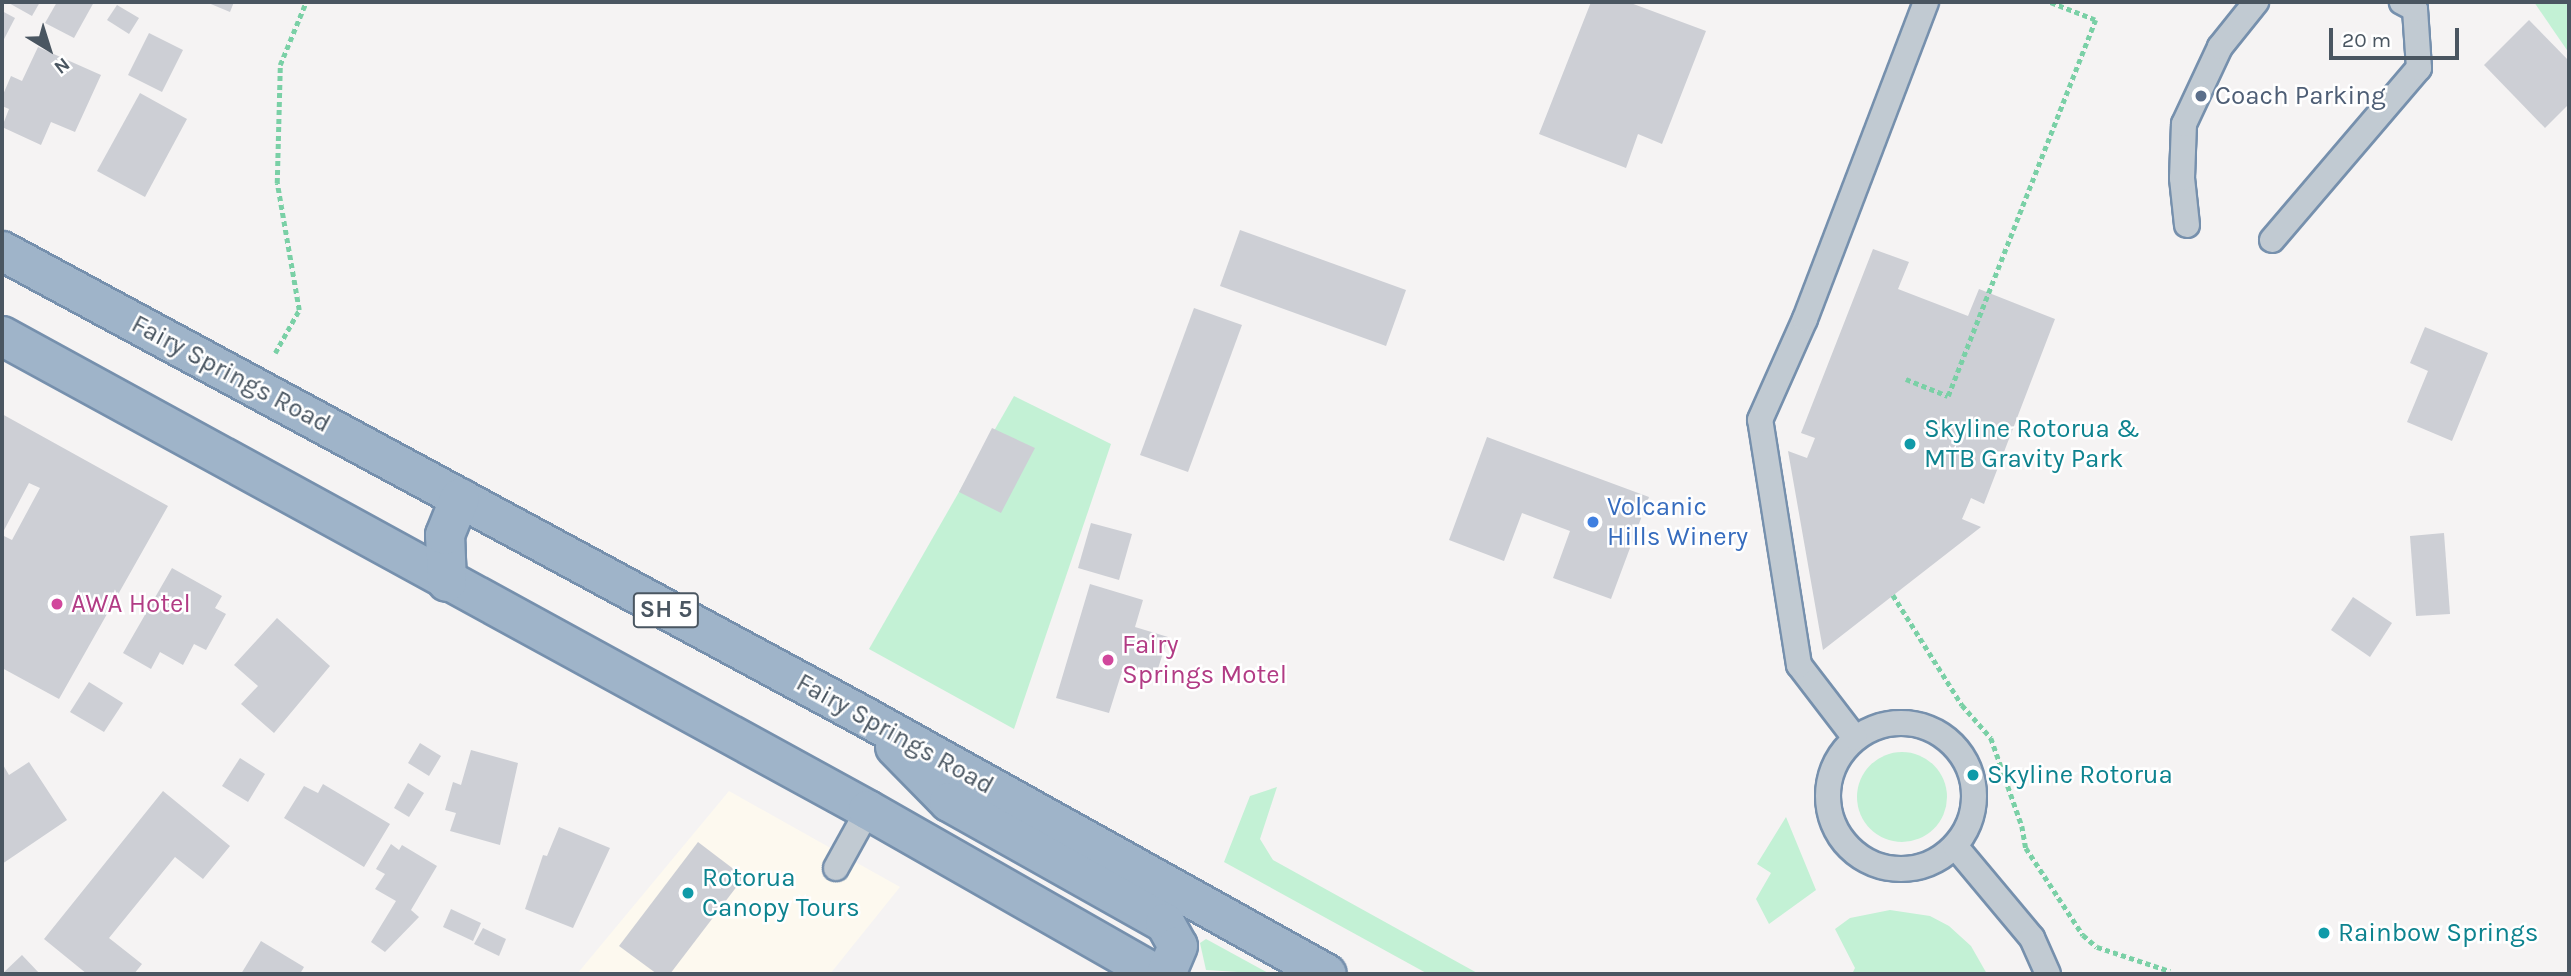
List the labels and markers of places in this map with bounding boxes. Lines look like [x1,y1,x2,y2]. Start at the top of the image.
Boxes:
place label: Coach Parking [2215,80,2386,112]
marker: Coach Parking [2193,88,2209,104]
place label: Skyline Rotorua & MTB Gravity Park [1924,413,2140,474]
marker: Skyline Rotorua & MTB Gravity Park [1902,436,1918,452]
place label: Volcanic Hills Winery [1607,491,1748,552]
marker: Volcanic Hills Winery [1585,514,1601,530]
place label: AWA Hotel [71,588,191,620]
marker: AWA Hotel [49,596,65,612]
place label: Fairy Springs Motel [1122,629,1287,690]
marker: Fairy Springs Motel [1100,652,1116,668]
place label: Skyline Rotorua [1987,759,2173,791]
marker: Skyline Rotorua [1965,767,1981,783]
place label: Rotorua Canopy Tours [702,862,860,924]
marker: Rotorua Canopy Tours [680,885,696,901]
place label: Rainbow Springs [2338,917,2538,949]
marker: Rainbow Springs [2316,925,2332,941]

